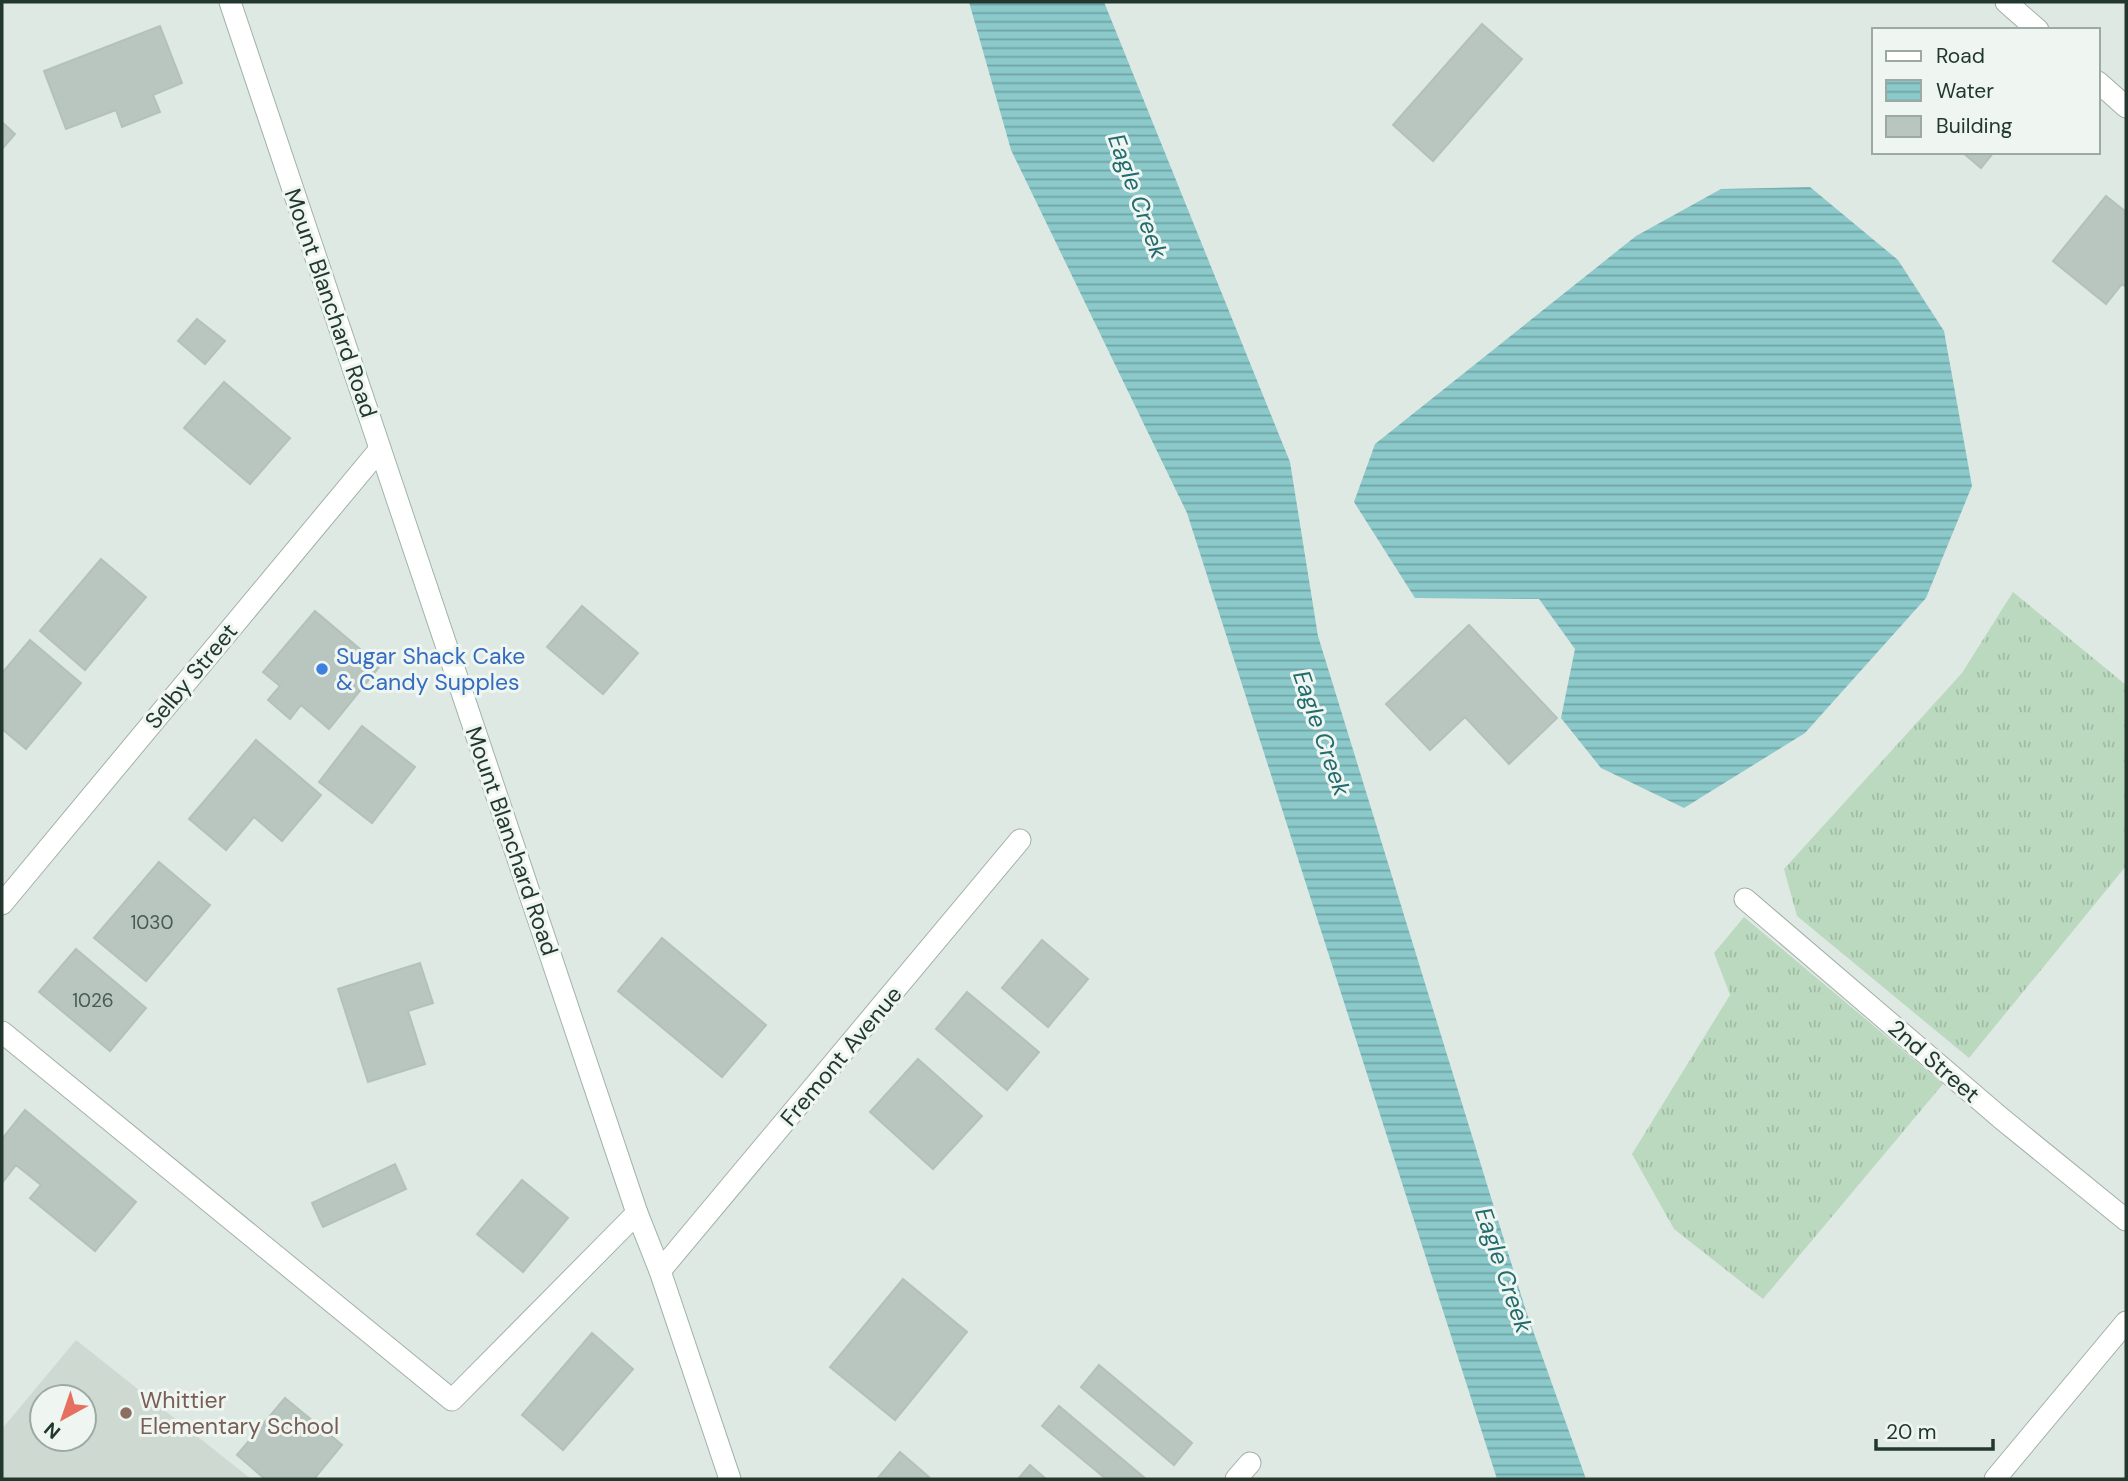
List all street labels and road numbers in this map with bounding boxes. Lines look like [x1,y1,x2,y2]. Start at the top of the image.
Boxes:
street label: Mount Blanchard Road [278,185,384,421]
street label: Selby Street [138,617,244,735]
street label: Mount Blanchard Road [459,723,565,959]
street label: Fremont Avenue [774,980,908,1132]
street label: 2nd Street [1882,1013,1986,1109]

